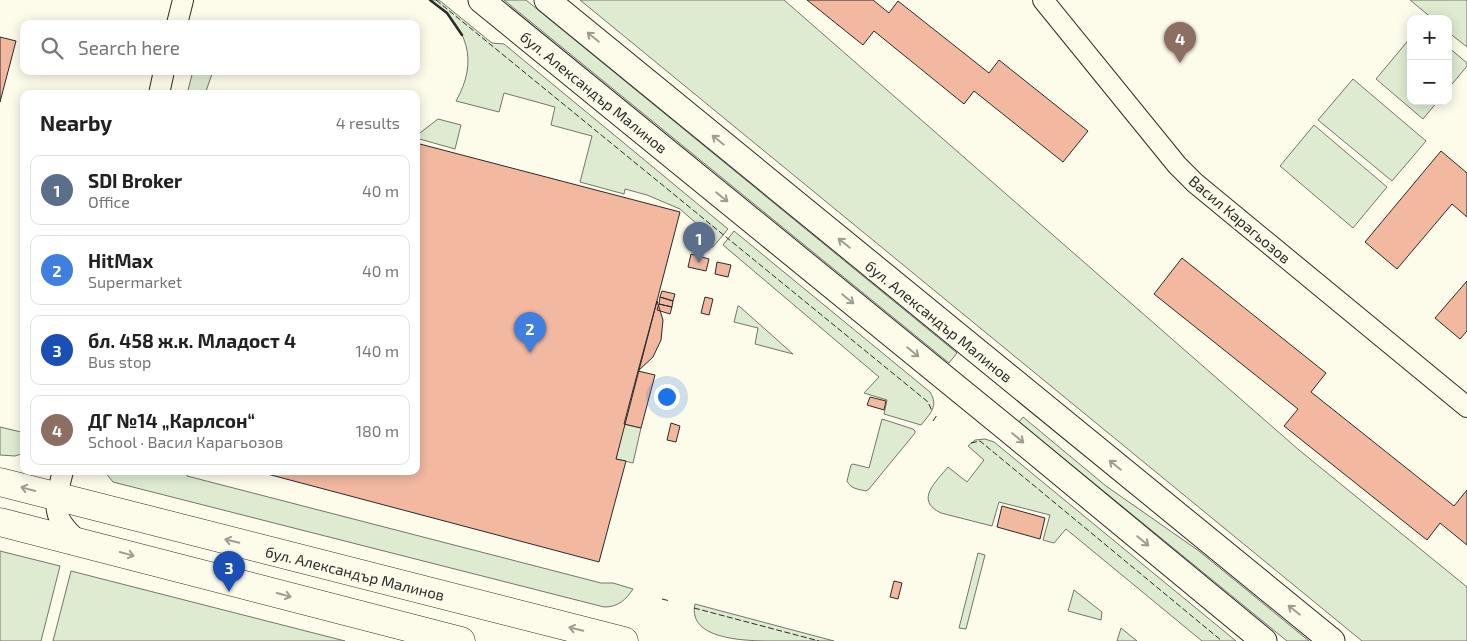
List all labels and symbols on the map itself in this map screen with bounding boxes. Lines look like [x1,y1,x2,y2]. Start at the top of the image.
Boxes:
pin: 4 [1164,22,1196,63]
street label: бул. Александър Малинов [516,27,671,158]
one-way arrow [586,32,599,43]
one-way arrow [712,135,725,146]
street label: Васил Карагьозов [1185,171,1295,267]
one-way arrow [716,191,729,202]
pin: 1 [683,222,715,263]
one-way arrow [838,238,851,249]
street label: бул. Александър Малинов [861,256,1016,387]
one-way arrow [842,294,855,305]
pin: 2 [514,312,546,353]
one-way arrow [906,346,919,357]
your location [654,384,680,410]
one-way arrow [1011,432,1024,443]
one-way arrow [1109,459,1122,470]
one-way arrow [21,484,37,494]
one-way arrow [225,536,241,545]
one-way arrow [1136,536,1149,547]
street label: бул. Александър Малинов [263,542,446,605]
one-way arrow [119,550,135,560]
pin: 3 [213,551,245,592]
one-way arrow [276,591,292,600]
one-way arrow [1288,605,1301,616]
one-way arrow [569,624,585,633]

